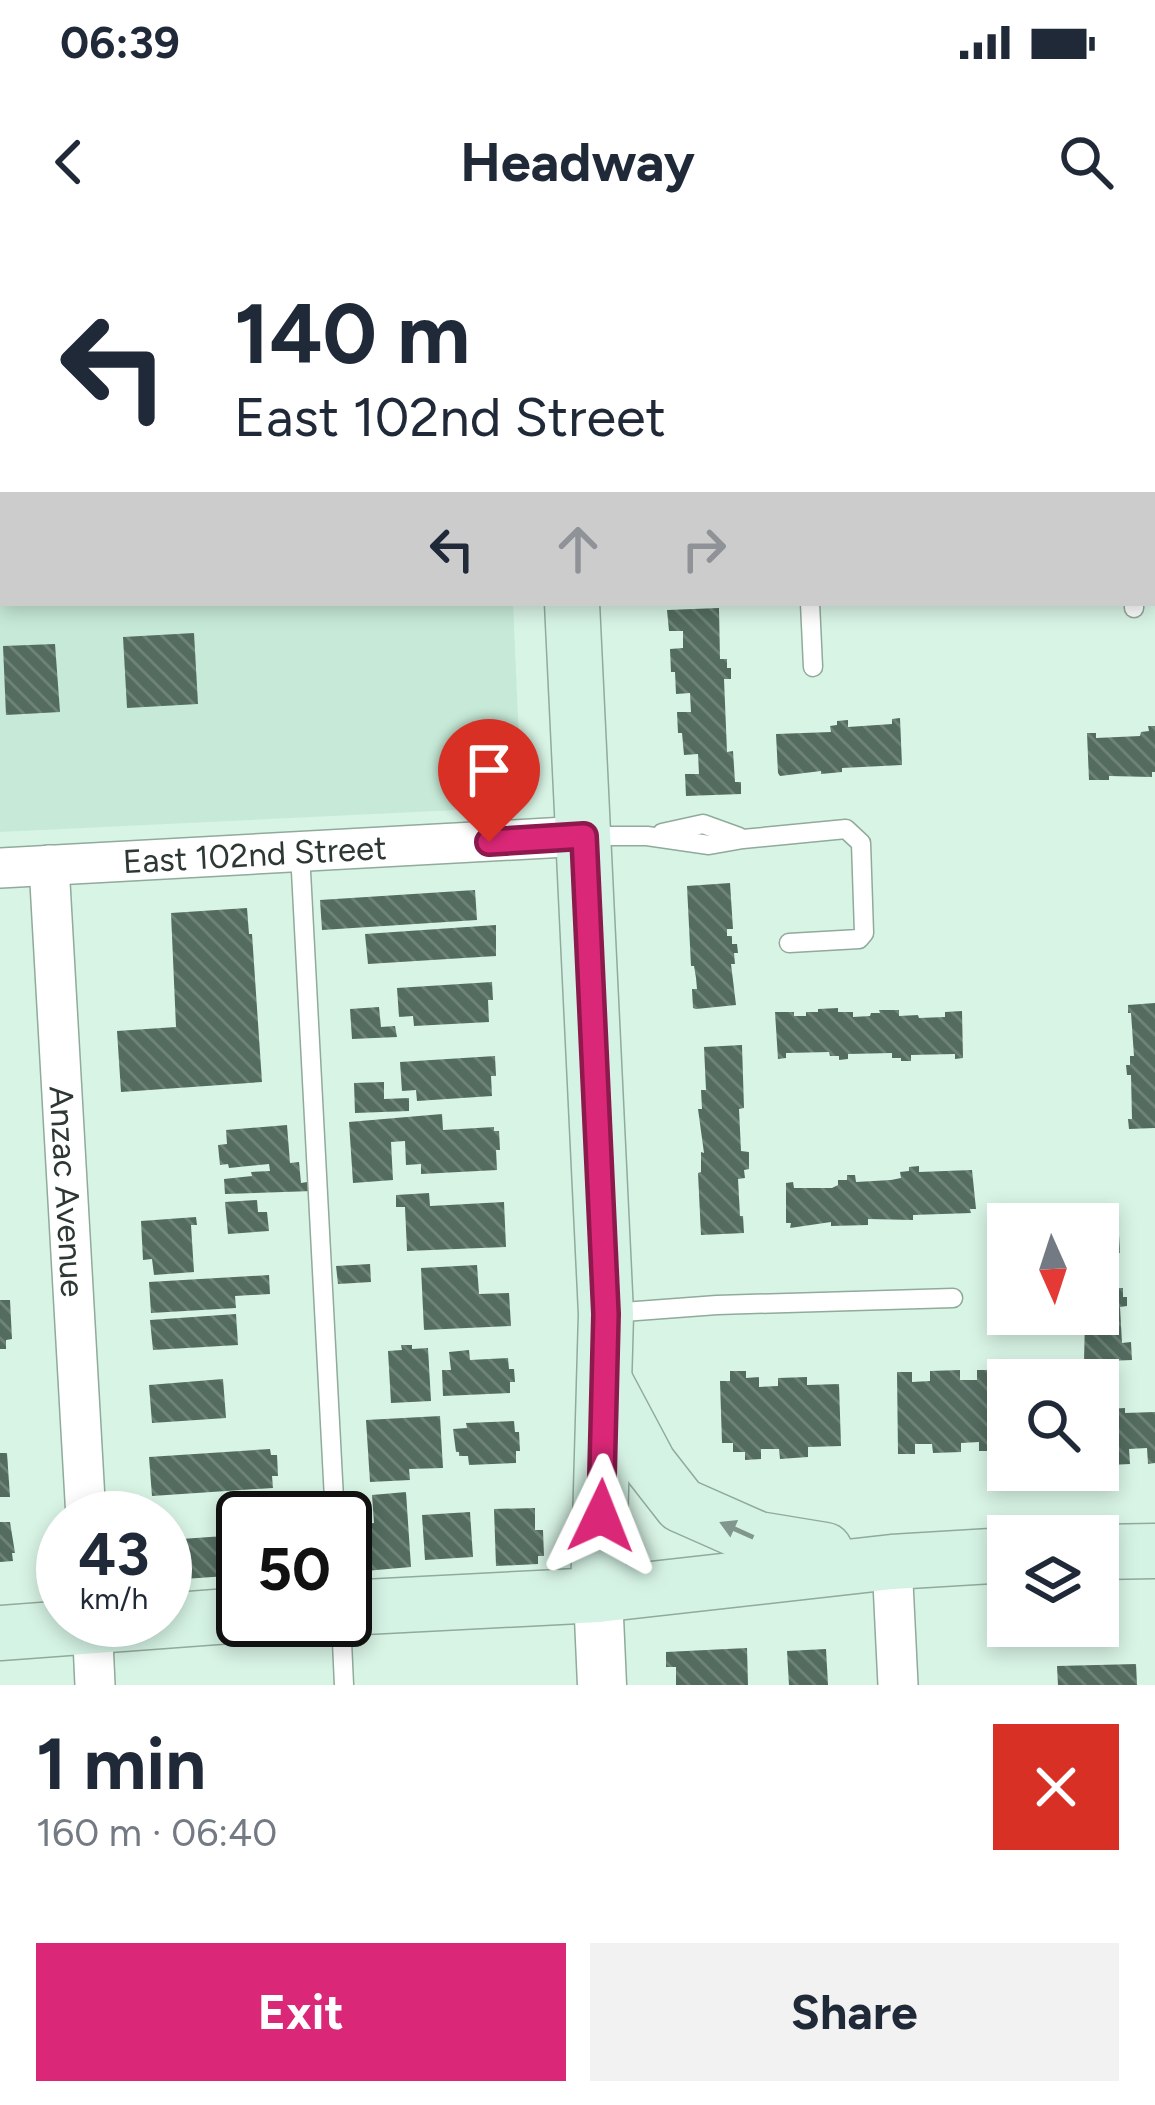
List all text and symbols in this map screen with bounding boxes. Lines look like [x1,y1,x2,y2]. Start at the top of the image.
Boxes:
text: 06:39 [60,15,180,69]
icon: back [36,129,102,195]
icon: search [1053,129,1119,195]
text: Headway [460,130,695,195]
text: 140 m [234,283,470,384]
icon: left [36,288,192,444]
text: East 102nd Street [234,385,666,450]
icon: left [419,516,485,582]
icon: ahead [545,516,611,582]
icon: right [671,516,737,582]
pin [438,719,540,842]
icon: arrive [456,737,522,803]
street label: East 102nd Street [122,828,388,881]
street label: Anzac Avenue [42,1085,92,1298]
north arrow [987,1203,1119,1335]
map controls [987,1203,1119,1647]
button: search [987,1359,1119,1491]
position arrow [538,1453,664,1579]
speed limit sign: 50 [216,1491,372,1647]
button: layers [987,1515,1119,1647]
text: 43 [78,1518,150,1590]
one-way arrow [719,1520,754,1540]
text: km/h [80,1580,148,1617]
text: 1 min [36,1721,206,1807]
button: close [993,1724,1119,1850]
text: 160 m · 06:40 [36,1809,277,1856]
button: Exit [36,1943,566,2081]
button: Share [590,1943,1119,2081]

